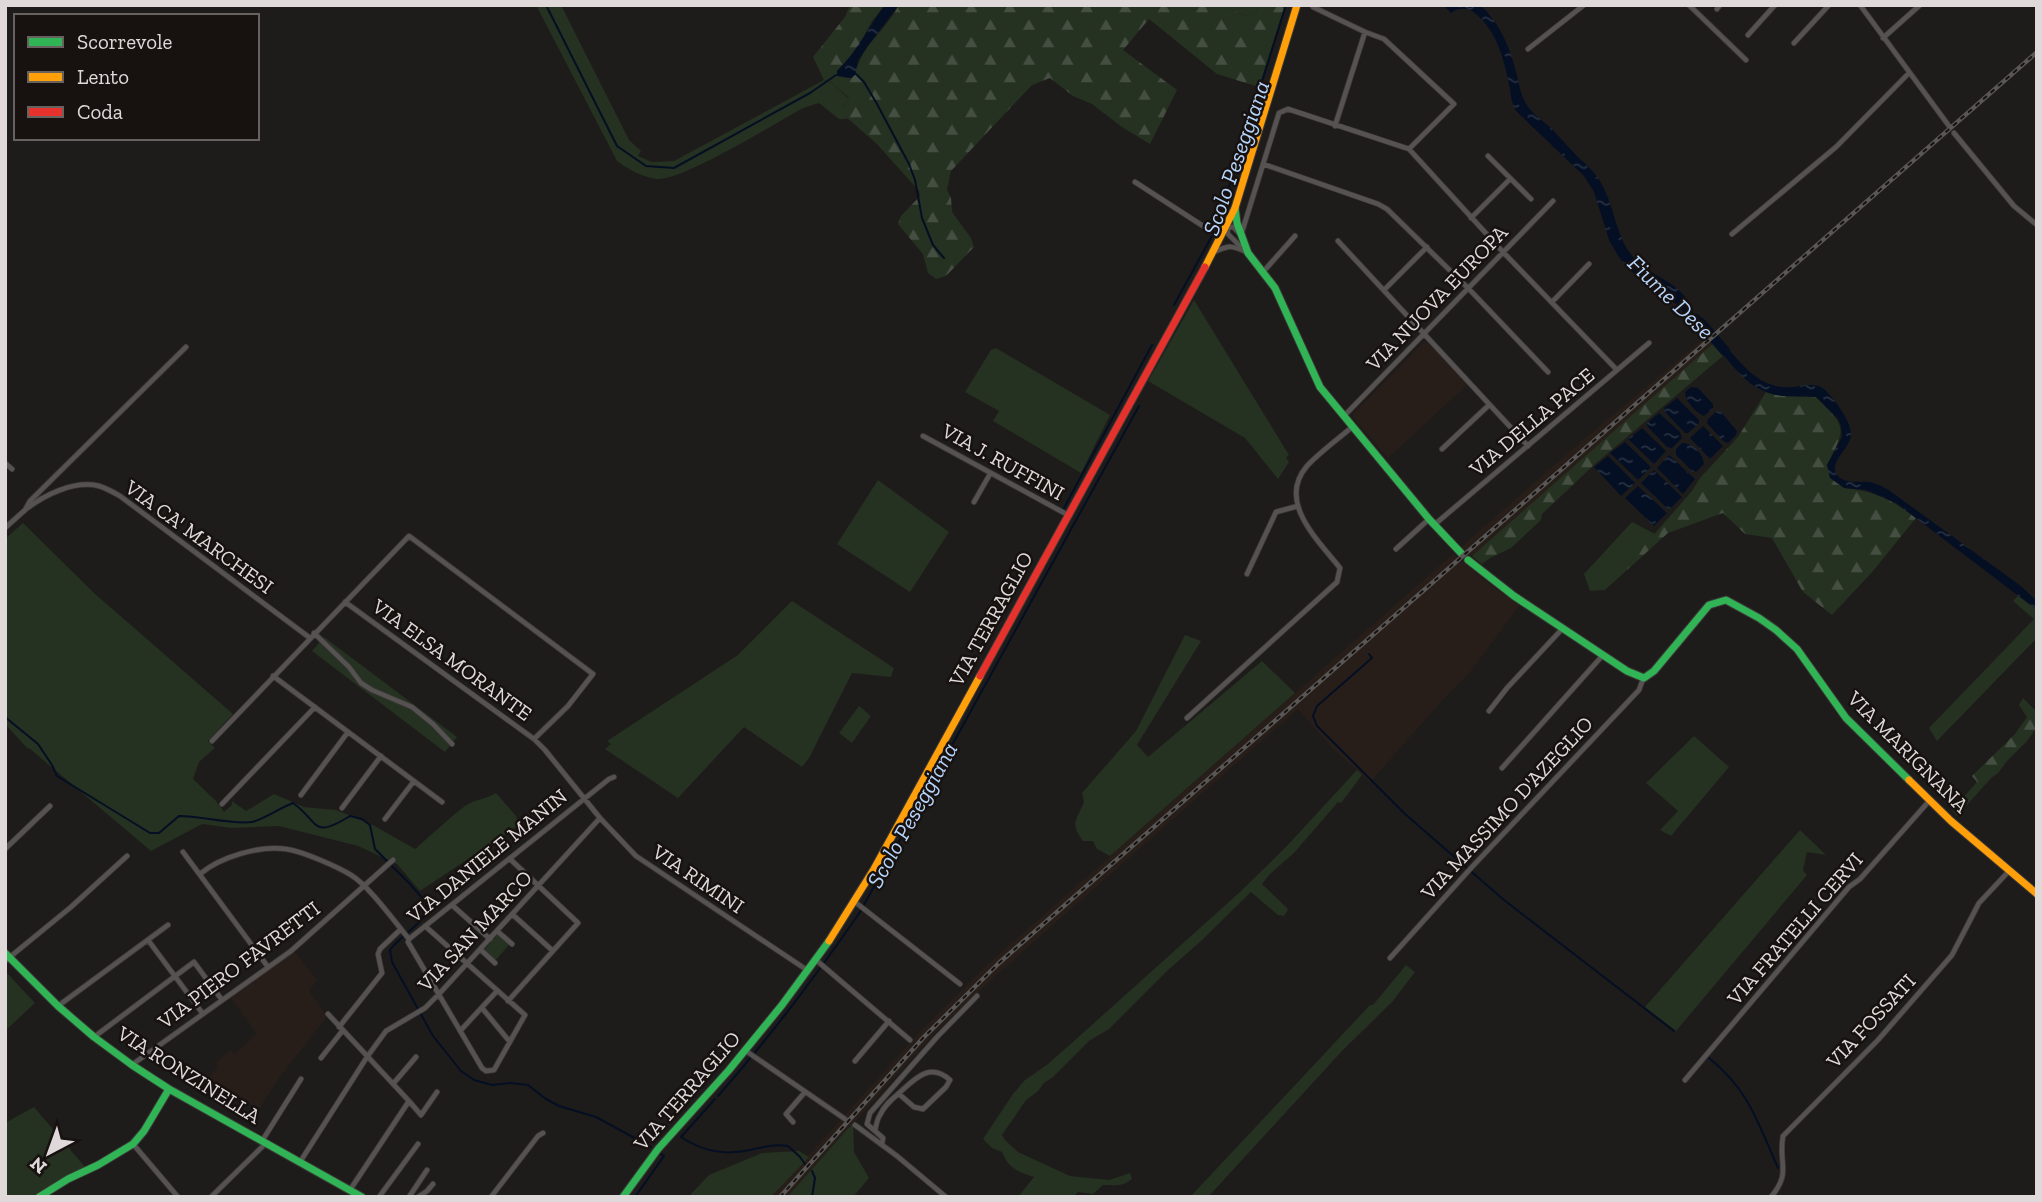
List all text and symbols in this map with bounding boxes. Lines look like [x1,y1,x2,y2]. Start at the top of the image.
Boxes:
legend [14,14,259,140]
text: Scorrevole [77,29,172,54]
text: Lento [77,64,129,89]
water label: Scolo Peseggiana [1196,77,1276,239]
text: Coda [77,99,123,124]
street label: VIA NUOVA EUROPA [1360,219,1513,376]
water label: Fiume Dese [1622,249,1720,345]
street label: VIA DELLA PACE [1463,362,1599,482]
street label: VIA J. RUFFINI [937,417,1069,505]
street label: VIA CA' MARCHESI [119,474,278,599]
street label: VIA TERRAGLIO [943,547,1038,691]
street label: VIA ELSA MORANTE [367,593,537,726]
street label: VIA MARIGNANA [1842,685,1975,818]
street label: VIA MASSIMO D'AZEGLIO [1415,711,1598,905]
water label: Scolo Peseggiana [861,737,963,893]
street label: VIA DANIELE MANIN [401,783,572,929]
street label: VIA RIMINI [647,838,749,918]
street label: VIA FRATELLI CERVI [1721,847,1868,1011]
street label: VIA SAN MARCO [411,865,537,997]
street label: VIA PIERO FAVRETTI [152,895,325,1034]
street label: VIA FOSSATI [1820,969,1920,1074]
street label: VIA RONZINELLA [112,1020,266,1129]
street label: VIA TERRAGLIO [627,1026,745,1156]
north arrow [14,1118,84,1188]
text: N [25,1152,51,1179]

